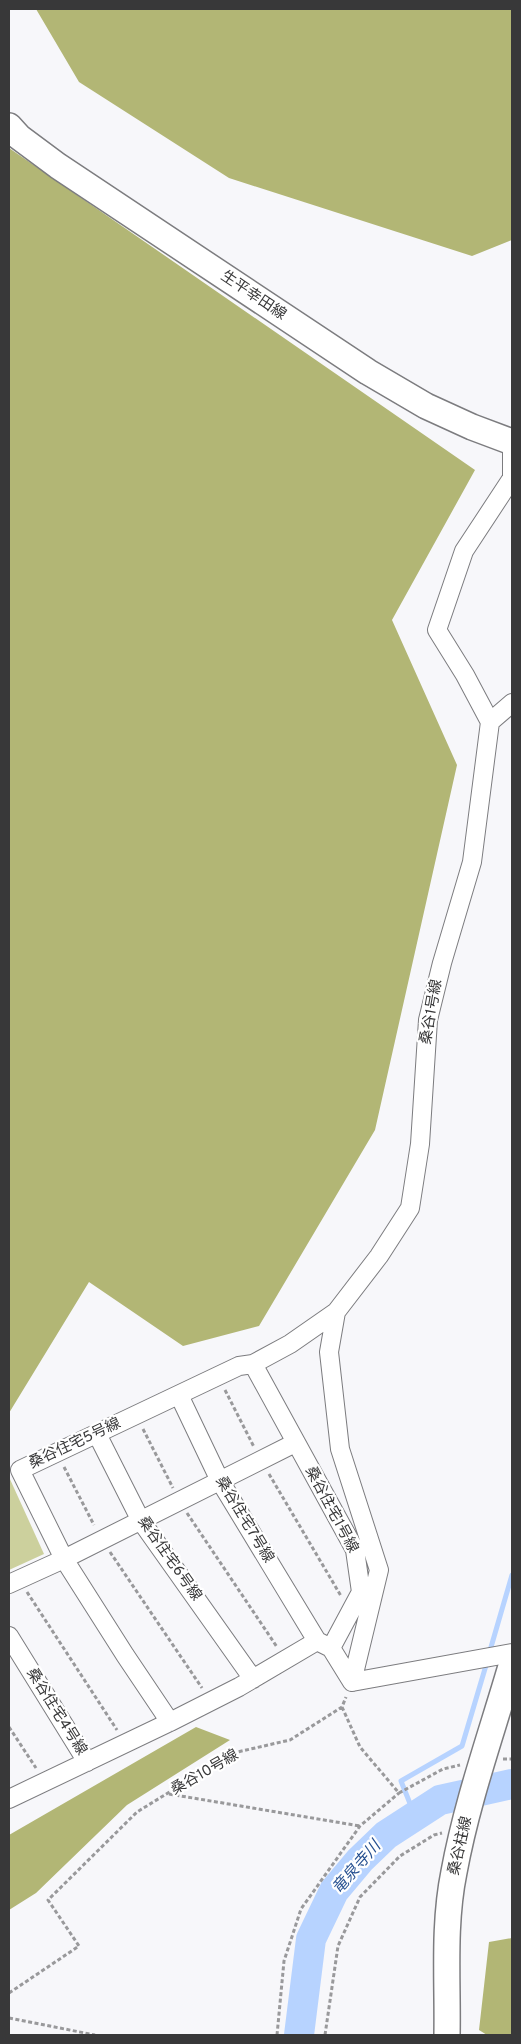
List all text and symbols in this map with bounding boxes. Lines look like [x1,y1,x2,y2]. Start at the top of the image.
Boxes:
street label: 生平幸田線 [217,267,289,325]
street label: 桑谷1号線 [417,978,447,1046]
street label: 桑谷住宅5号線 [26,1414,124,1474]
street label: 桑谷住宅1号線 [300,1463,362,1557]
street label: 桑谷住宅7号線 [211,1473,277,1567]
street label: 桑谷住宅6号線 [133,1513,205,1605]
street label: 桑谷住宅4号線 [22,1665,90,1759]
street label: 桑谷10号線 [168,1746,242,1800]
street label: 桑谷柱線 [444,1814,477,1877]
water label: 竜泉寺川 [328,1836,387,1899]

